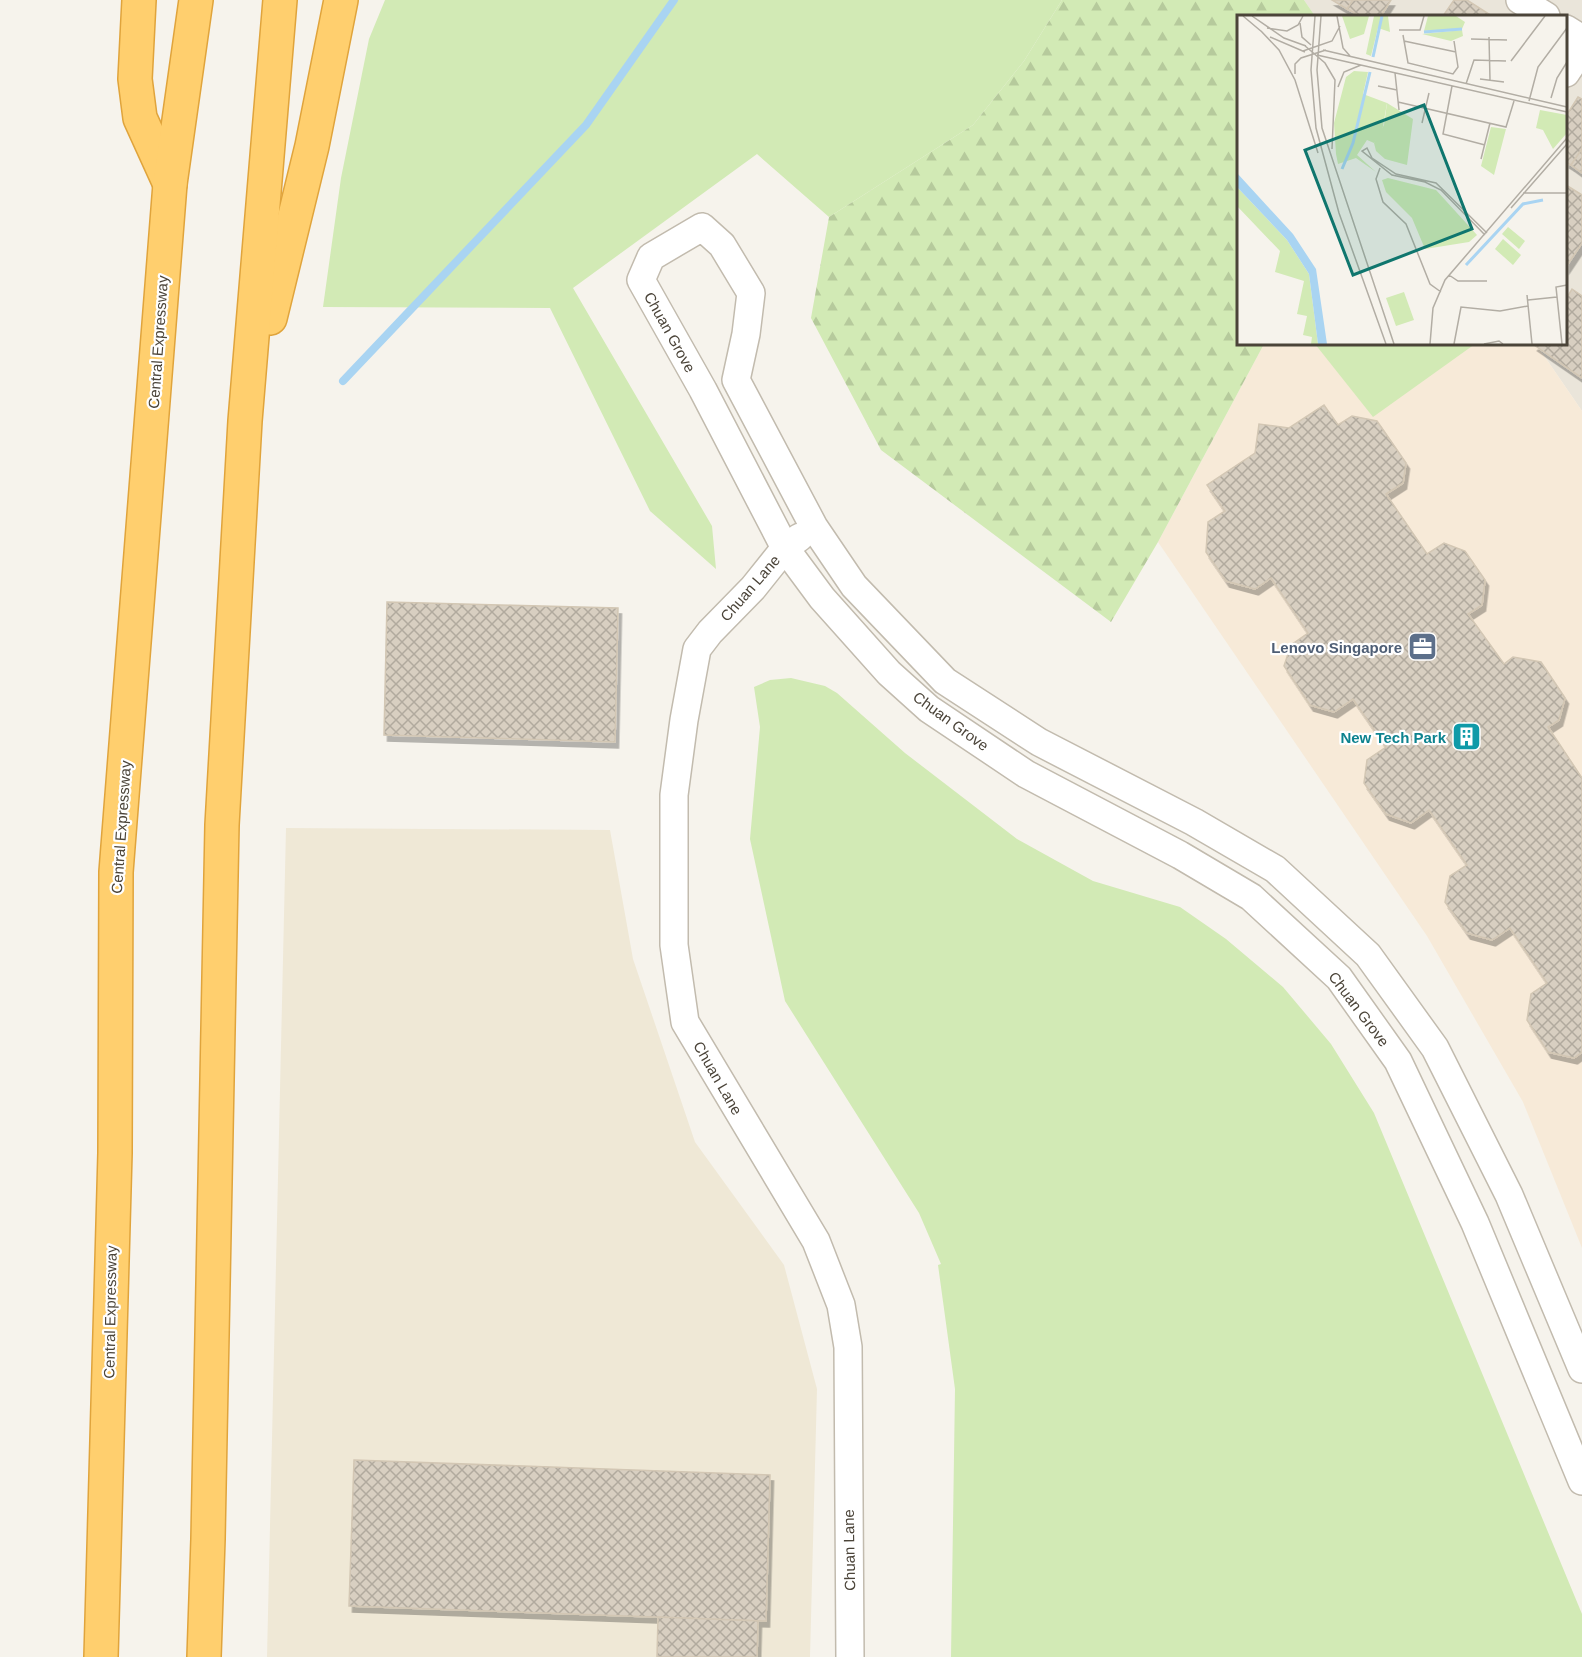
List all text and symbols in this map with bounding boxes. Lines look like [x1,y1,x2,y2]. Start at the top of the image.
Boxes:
inset map [1237,15,1567,345]
street label: Central Expressway [145,274,171,409]
street label: Chuan Grove [641,289,699,375]
street label: Chuan Lane [717,552,783,624]
office icon: Lenovo Singapore [1407,631,1439,663]
place label: Lenovo Singapore [1271,639,1402,656]
street label: Chuan Grove [910,688,992,754]
building icon: New Tech Park [1451,721,1483,753]
place label: New Tech Park [1340,729,1447,746]
street label: Central Expressway [108,759,134,894]
street label: Chuan Grove [1325,968,1393,1050]
street label: Chuan Lane [690,1038,746,1118]
street label: Central Expressway [100,1245,120,1379]
street label: Chuan Lane [840,1509,858,1591]

